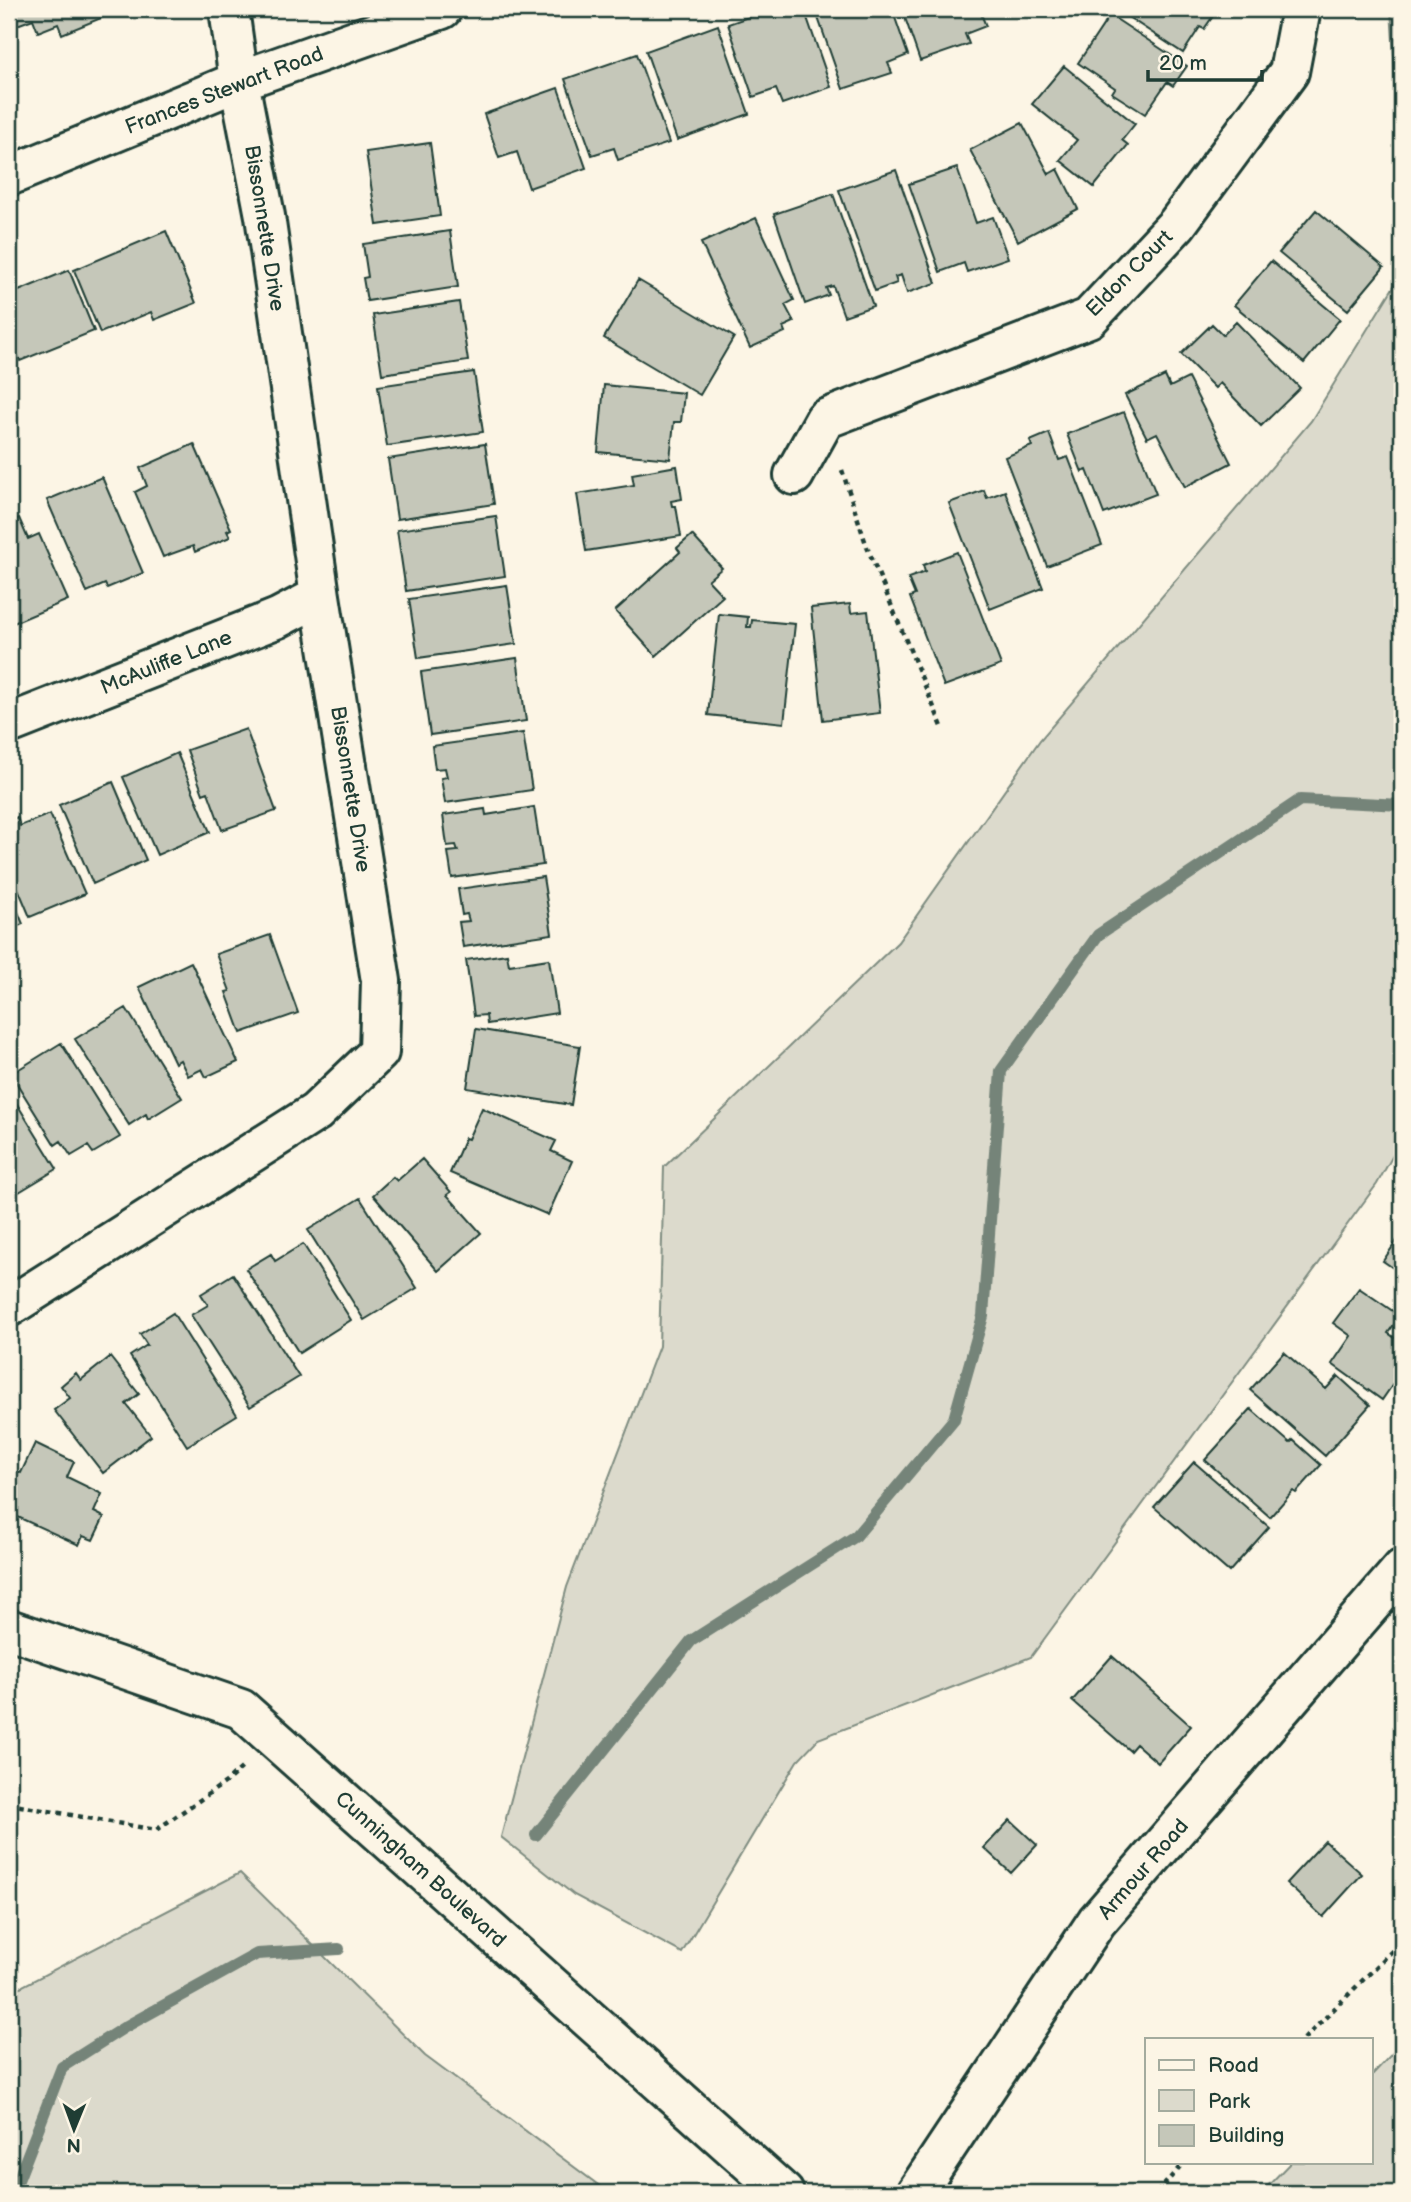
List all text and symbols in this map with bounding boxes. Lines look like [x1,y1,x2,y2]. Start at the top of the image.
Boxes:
scale bar [1148,38,1262,82]
street label: Frances Stewart Road [122,41,327,140]
text: 20 m [1159,51,1207,76]
street label: Bissonnette Drive [239,143,290,313]
street label: Eldon Court [1081,224,1178,322]
street label: McAuliffe Lane [97,625,236,700]
street label: Bissonnette Drive [325,704,376,874]
street label: Cunningham Boulevard [330,1786,511,1953]
street label: Armour Road [1093,1814,1194,1925]
legend [1145,2038,1372,2164]
text: Road [1208,2053,1259,2078]
text: Park [1208,2089,1251,2114]
north arrow [38,2094,108,2164]
text: Building [1208,2123,1284,2148]
text: N [66,2133,81,2156]

